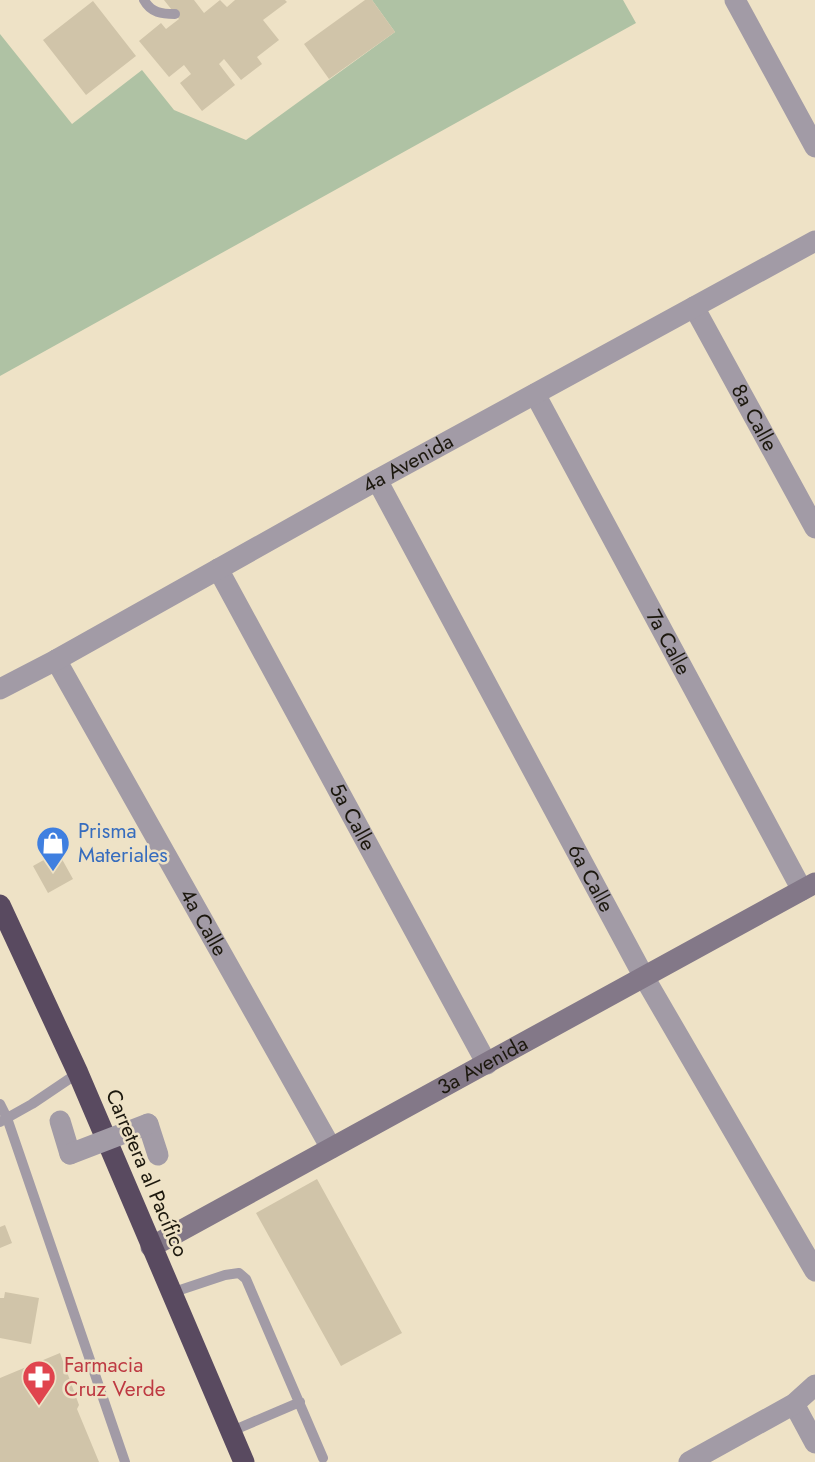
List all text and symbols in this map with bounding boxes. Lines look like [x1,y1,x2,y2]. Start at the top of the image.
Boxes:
street label: 8a Calle [724,378,785,457]
street label: 4a Avenida [357,426,459,500]
street label: 7a Calle [639,604,699,681]
street label: 5a Calle [322,777,383,856]
place label: Prisma Materiales [78,816,168,870]
shop icon: Prisma Materiales [34,824,72,873]
street label: 6a Calle [560,839,622,918]
street label: 4a Calle [173,883,235,962]
street label: 3a Avenida [432,1028,533,1102]
street label: Carretera al Pacífico [98,1085,196,1261]
place label: Farmacia Cruz Verde [64,1350,166,1404]
pharmacy icon: Farmacia Cruz Verde [20,1358,58,1407]

